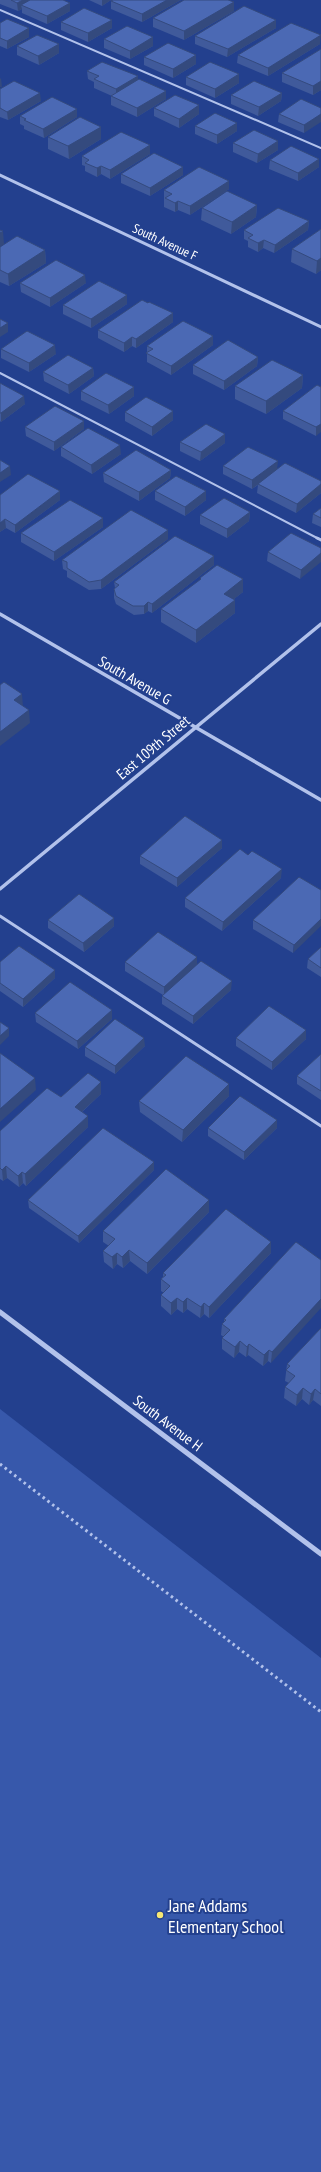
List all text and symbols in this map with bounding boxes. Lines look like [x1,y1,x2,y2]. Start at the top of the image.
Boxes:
street label: South Avenue F [130,220,200,264]
street label: South Avenue G [95,651,175,709]
street label: East 109th Street [112,711,194,783]
street label: South Avenue H [130,1391,206,1455]
place label: Jane Addams Elementary School [167,1894,284,1938]
marker: Jane Addams Elementary School [155,1910,165,1920]

